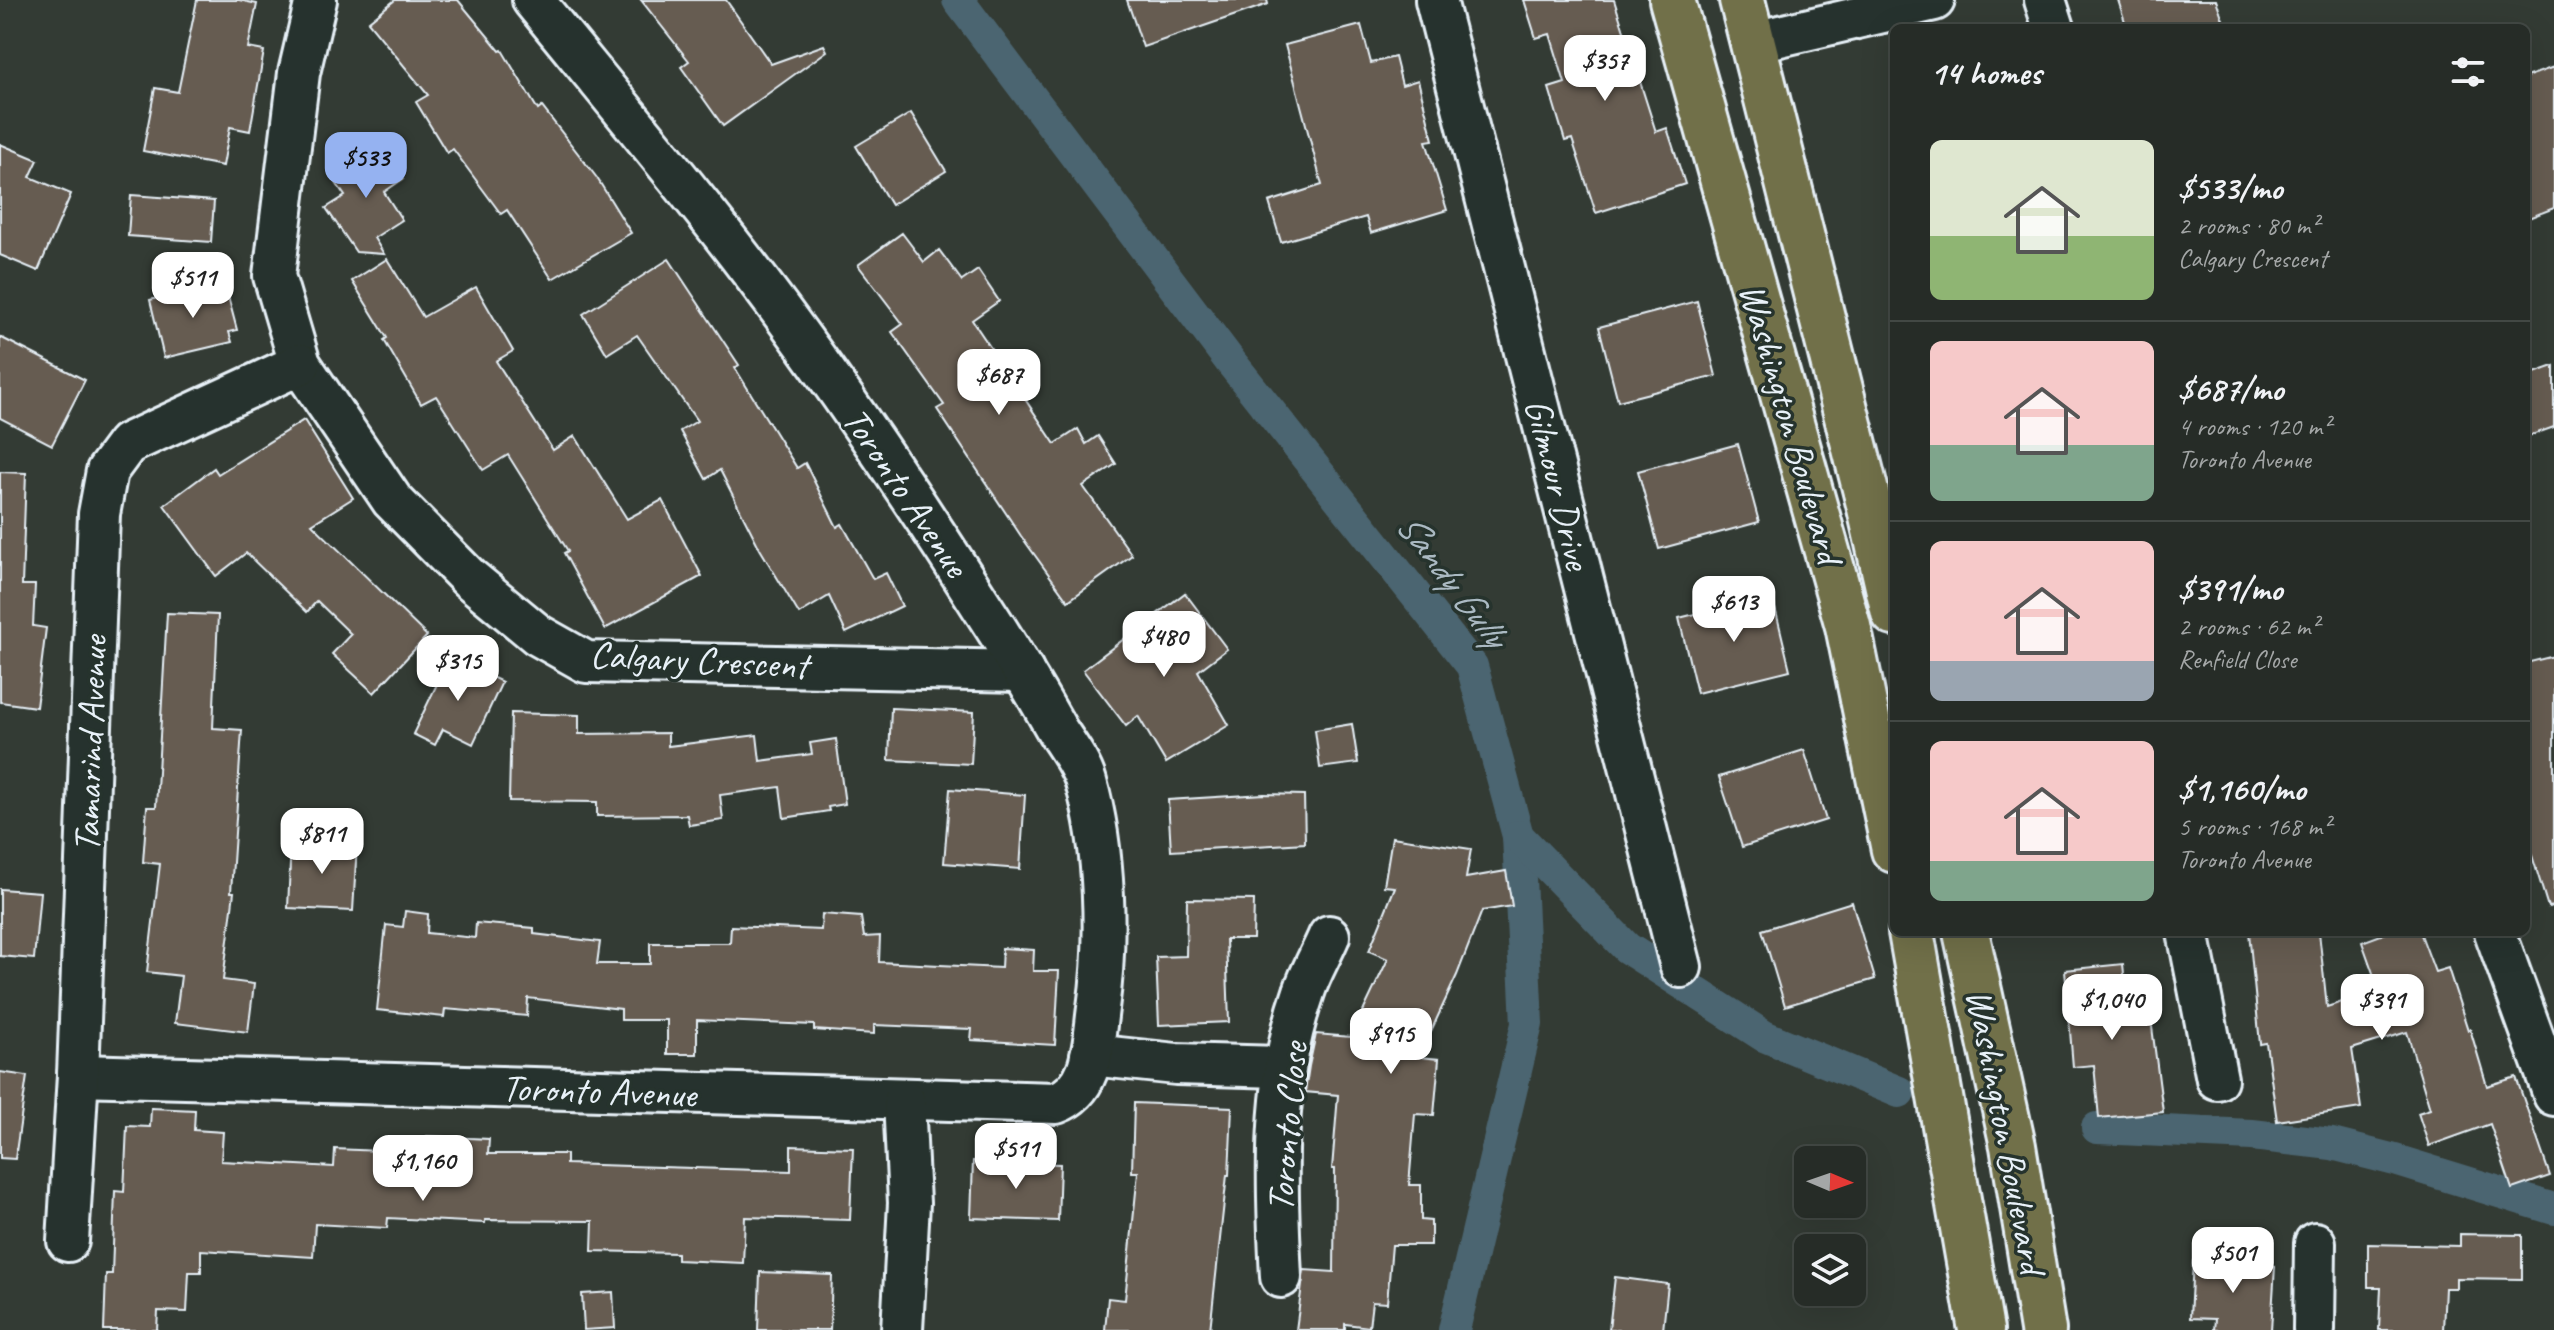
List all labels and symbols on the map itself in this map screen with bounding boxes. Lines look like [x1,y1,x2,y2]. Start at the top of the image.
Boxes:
pin: $357 [1558,35,1652,103]
pin: $533 [319,132,413,200]
pin: $511 [146,252,240,320]
street label: Washington Boulevard [1729,278,1855,574]
pin: $687 [952,349,1046,417]
street label: Gilmour Drive [1514,394,1603,577]
street label: Toronto Avenue [832,398,981,588]
water label: Sandy Gully [1385,502,1523,661]
pin: $613 [1687,576,1781,644]
pin: $480 [1117,611,1211,679]
street label: Calgary Crescent [589,631,814,689]
street label: Tamarind Avenue [63,632,117,853]
pin: $315 [411,635,505,703]
pin: $811 [275,808,369,876]
pin: $1,040 [2047,974,2177,1042]
pin: $391 [2335,974,2429,1042]
street label: Washington Boulevard [1955,985,2058,1283]
pin: $915 [1344,1008,1438,1076]
street label: Toronto Close [1256,1038,1318,1214]
street label: Toronto Avenue [501,1064,699,1118]
pin: $511 [969,1123,1063,1191]
pin: $1,160 [358,1135,488,1203]
north arrow [1794,1146,1866,1218]
pin: $501 [2186,1227,2280,1295]

